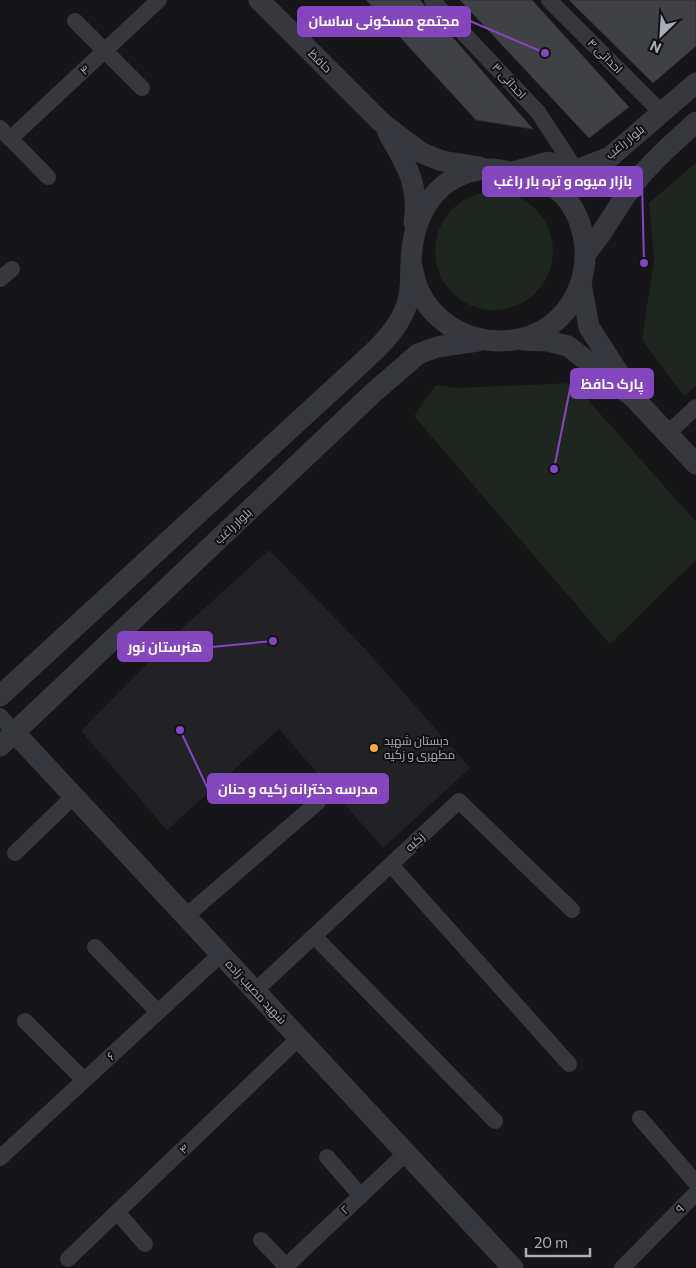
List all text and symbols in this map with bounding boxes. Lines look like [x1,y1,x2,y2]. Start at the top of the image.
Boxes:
callout: مجتمع مسکونی ساسان [298,7,470,36]
north arrow [636,10,686,60]
text: مجتمع مسکونی ساسان [308,12,460,31]
street label: احداثی ۴ [585,35,626,76]
text: N [647,37,664,57]
street label: حافظ [306,46,335,75]
street label: احداثی ۳ [489,60,530,102]
street label: ۴ [77,61,92,77]
street label: بلوار راغب [602,121,647,162]
callout: بازار میوه و تره بار راغب [483,167,642,196]
text: بازار میوه و تره بار راغب [494,172,632,190]
callout: پارک حافظ [571,369,653,398]
text: پارک حافظ [581,375,643,395]
street label: بلوار راغب [211,505,255,547]
callout: هنرستان نور [118,632,212,661]
text: هنرستان نور [127,638,202,656]
place label: دبستان شهید مطهری و زکیه [384,733,455,762]
marker: دبستان شهید مطهری و زکیه [368,742,380,754]
callout: مدرسه دخترانه زکیه و حنان [208,774,388,803]
text: مدرسه دخترانه زکیه و حنان [218,780,378,798]
street label: زکیه [402,829,427,854]
street label: شهید مصیب زاده [223,956,290,1027]
street label: ۶ [103,1048,117,1062]
street label: ۴ [176,1140,191,1156]
street label: ۹ [672,1201,686,1215]
street label: ۲ [337,1202,351,1217]
scale bar [526,1226,590,1258]
text: 20 m [534,1233,568,1251]

